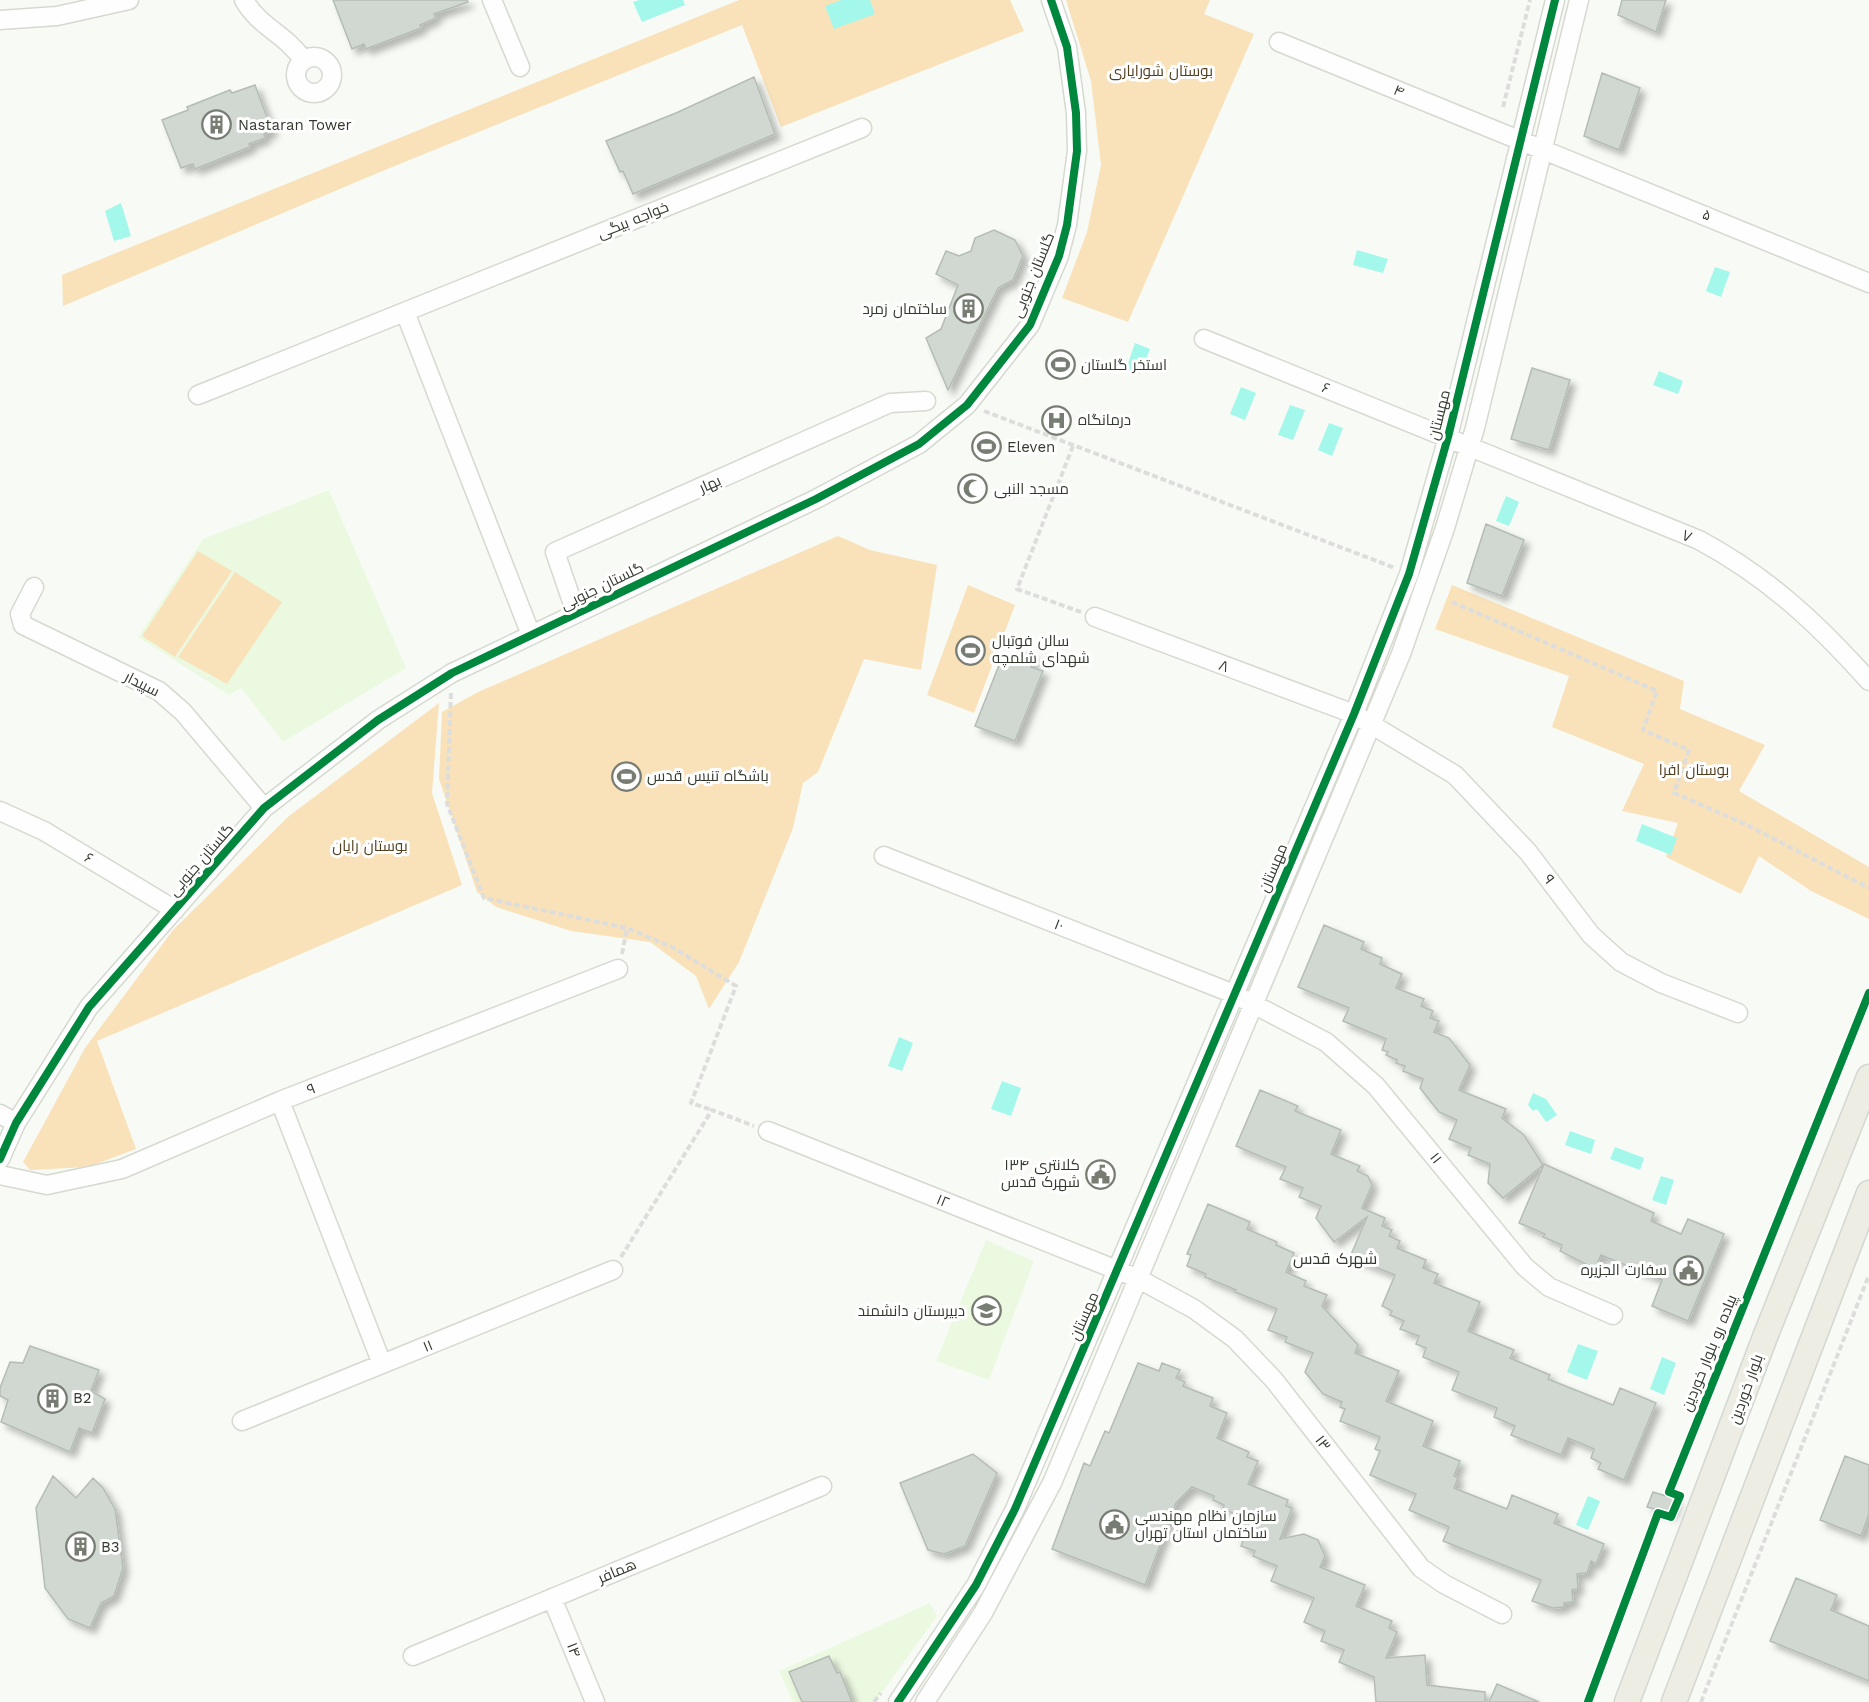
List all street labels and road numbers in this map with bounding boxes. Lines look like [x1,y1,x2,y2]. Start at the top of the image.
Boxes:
street label: ۴ [1391,81,1407,101]
street label: خواجه بیگی [595,198,672,243]
street label: ۵ [1700,205,1714,225]
street label: گلستان جنوبی [1008,230,1059,321]
street label: ۶ [1319,378,1333,398]
street label: مهستان [1424,388,1455,442]
street label: بهار [695,471,724,498]
street label: ۷ [1679,526,1695,546]
street label: گلستان جنوبی [557,558,647,615]
street label: ۸ [1216,656,1232,676]
street label: سپیدار [120,667,163,701]
street label: گلستان جنوبی [165,820,238,901]
street label: مهستان [1255,841,1292,896]
street label: ۶ [81,848,97,868]
street label: ۹ [1539,870,1559,888]
street label: ۱۰ [1052,915,1066,935]
street label: ۹ [304,1079,318,1099]
street label: ۱۱ [1426,1149,1446,1167]
street label: ۱۲ [934,1190,952,1212]
street label: مهستان [1065,1289,1104,1343]
street label: پیاده رو بلوار خوردین [1677,1292,1742,1414]
street label: ۱۱ [420,1336,436,1356]
street label: بلوار خوردین [1725,1352,1768,1427]
street label: ۱۳ [1311,1432,1335,1454]
street label: همافر [594,1555,639,1588]
street label: ۱۴ [563,1640,585,1660]

